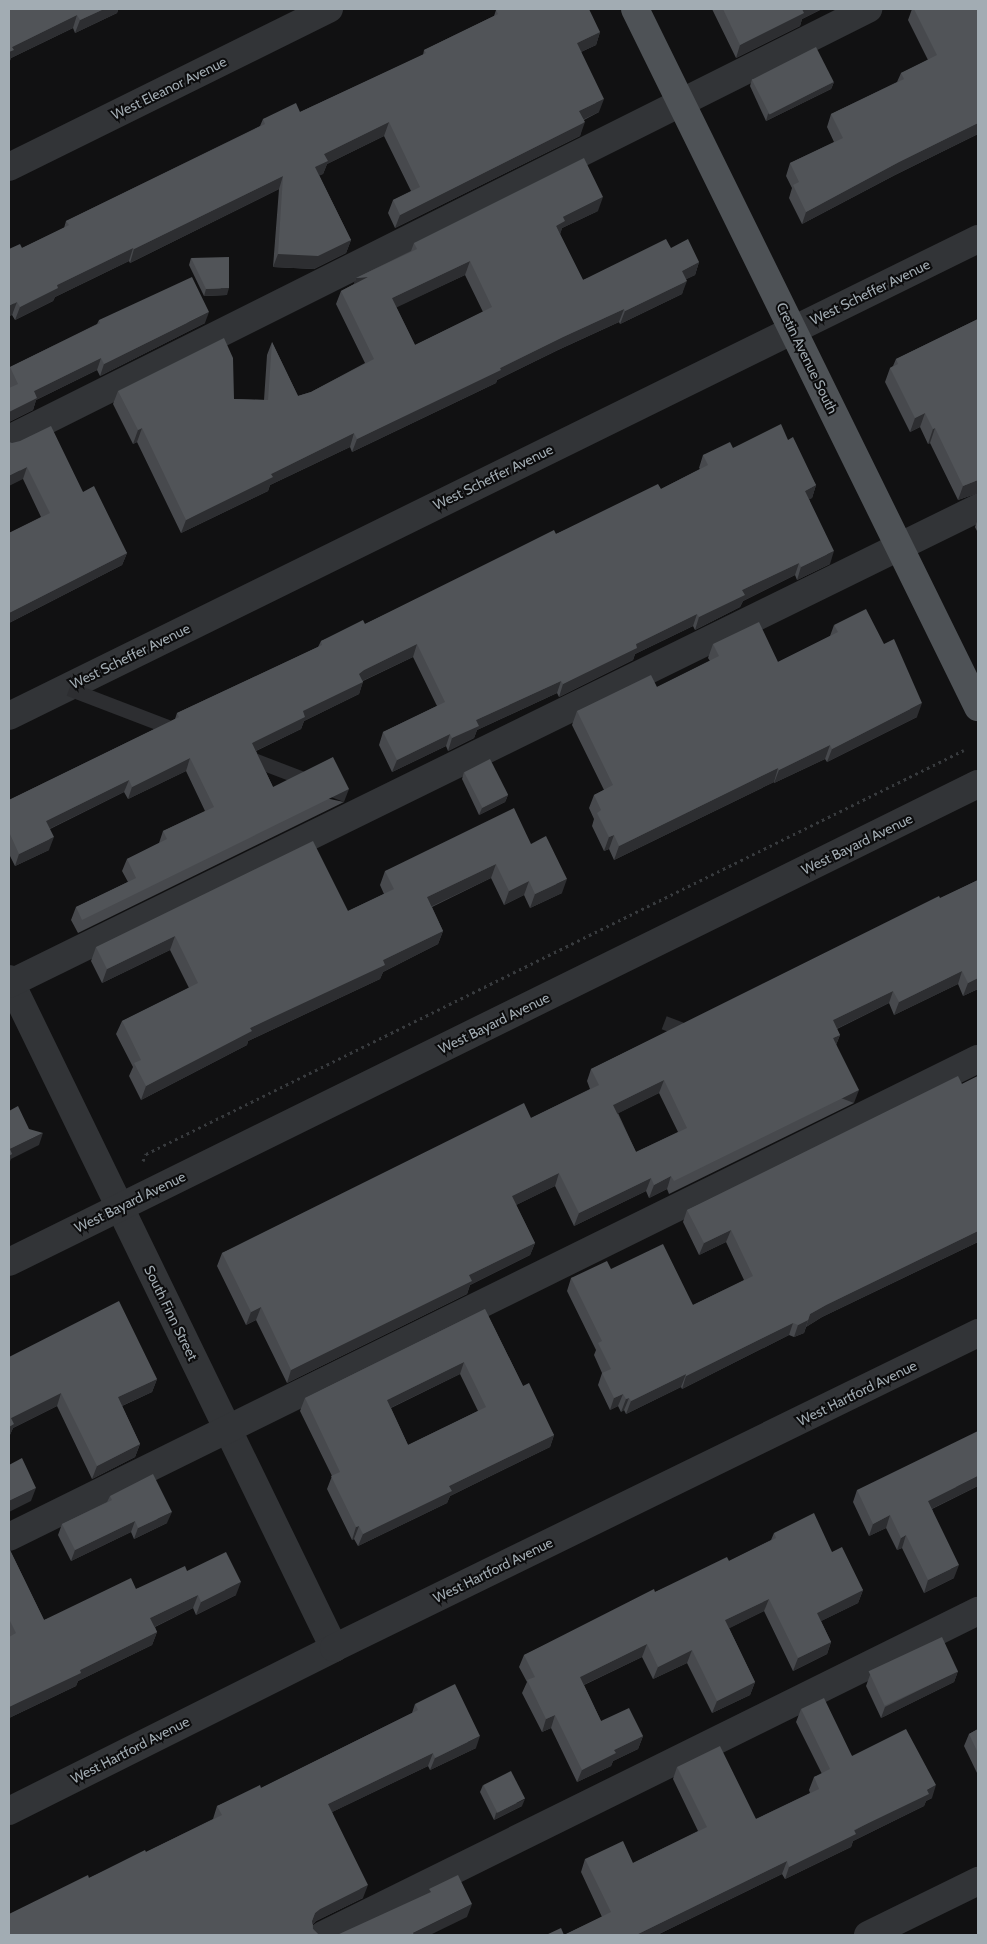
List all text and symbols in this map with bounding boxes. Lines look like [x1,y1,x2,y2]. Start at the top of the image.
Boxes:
street label: West Eleanor Avenue [109,53,229,123]
street label: West Scheffer Avenue [807,256,933,328]
street label: Cretin Avenue South [773,300,841,416]
street label: West Scheffer Avenue [430,441,556,513]
street label: West Scheffer Avenue [67,620,193,692]
street label: West Bayard Avenue [799,810,915,878]
street label: West Bayard Avenue [436,989,552,1057]
street label: West Bayard Avenue [72,1168,188,1236]
street label: South Finn Street [141,1263,201,1363]
street label: West Hartford Avenue [794,1357,920,1429]
street label: West Hartford Avenue [430,1534,556,1606]
street label: West Hartford Avenue [68,1713,192,1787]

